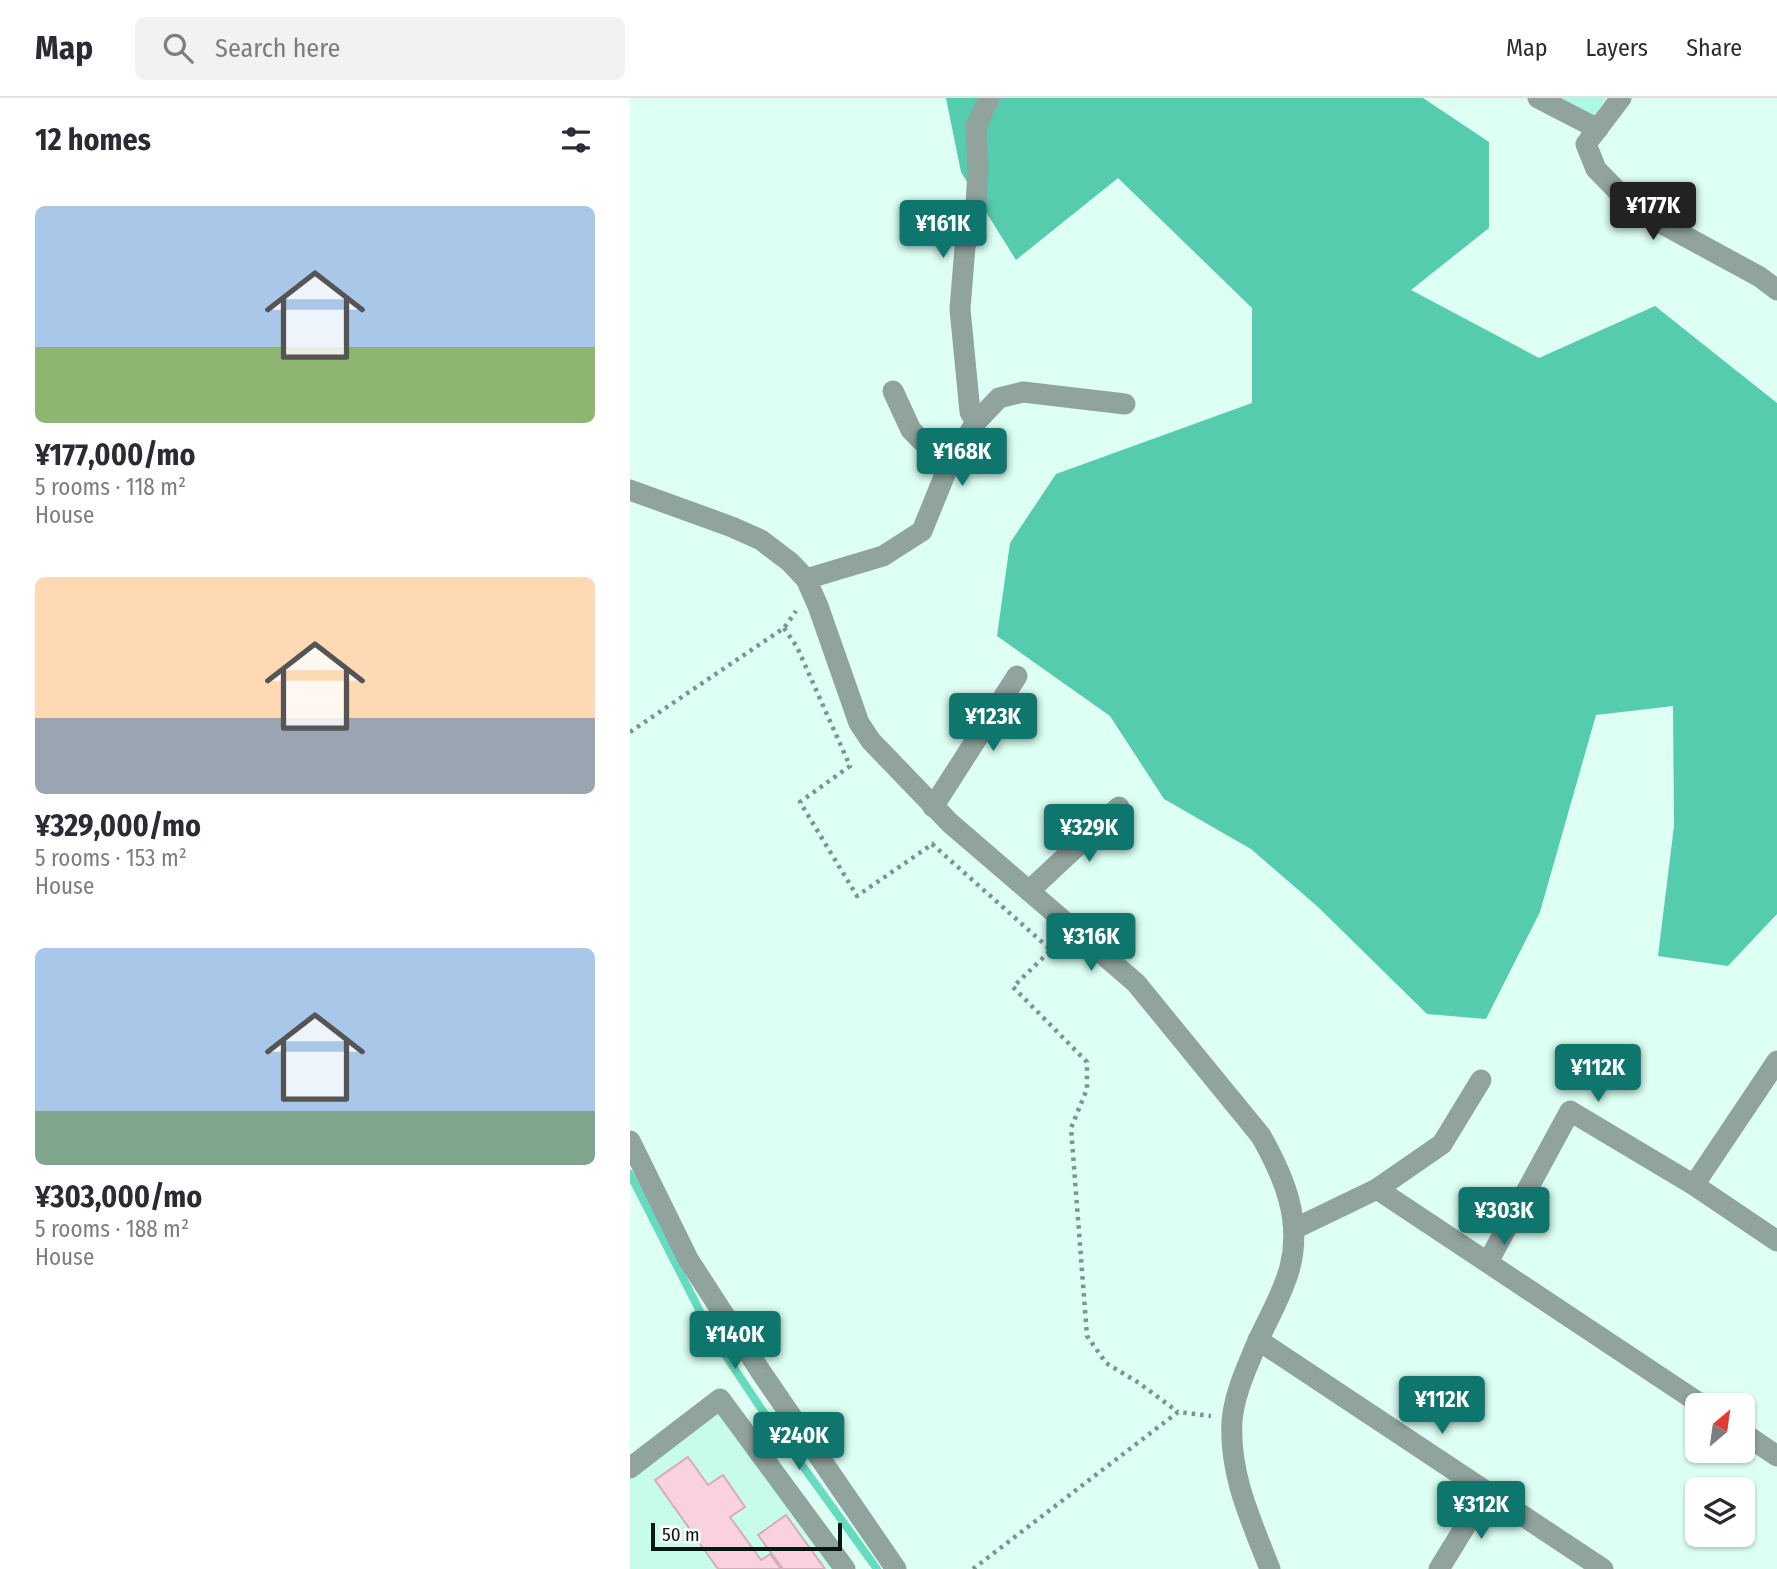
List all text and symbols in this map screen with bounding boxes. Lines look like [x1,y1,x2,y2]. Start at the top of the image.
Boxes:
search box [135,17,625,80]
text: Map [35,28,93,68]
icon: search [159,29,197,67]
text: Search here [215,33,340,64]
text: Map [1506,34,1548,62]
text: Layers [1586,34,1648,62]
text: Share [1686,34,1742,62]
icon: filters [557,121,595,159]
text: 12 homes [35,122,151,158]
pin: ¥177K [1604,183,1702,242]
text: ¥177K [1626,191,1680,219]
pin: ¥161K [894,200,992,260]
text: ¥161K [916,209,970,237]
icon: home [252,252,378,378]
pin: ¥168K [913,428,1011,488]
text: ¥177,000/mo [35,437,196,473]
text: ¥168K [933,437,991,465]
text: 5 rooms · 118 m² [35,473,186,501]
text: House [35,501,94,529]
icon: home [252,623,378,749]
pin: ¥123K [944,694,1042,753]
text: ¥123K [965,702,1021,730]
pin: ¥329K [1040,804,1138,864]
text: ¥329,000/mo [35,808,201,844]
text: ¥329K [1060,813,1118,841]
text: 5 rooms · 153 m² [35,844,187,872]
text: House [35,872,94,900]
pin: ¥316K [1042,914,1140,973]
text: ¥316K [1062,922,1120,950]
icon: home [252,994,378,1120]
pin: ¥112K [1549,1044,1647,1104]
text: ¥112K [1571,1053,1625,1081]
text: ¥303,000/mo [35,1179,202,1215]
pin: ¥303K [1455,1188,1553,1247]
text: ¥303K [1474,1196,1534,1224]
text: 5 rooms · 188 m² [35,1215,189,1243]
text: House [35,1243,94,1271]
pin: ¥140K [686,1312,784,1371]
text: ¥140K [706,1320,764,1348]
pin: ¥112K [1393,1376,1491,1436]
text: ¥112K [1415,1385,1469,1413]
north arrow [1685,1393,1755,1463]
map controls [1685,1393,1755,1547]
pin: ¥240K [750,1412,848,1472]
text: ¥240K [769,1421,829,1449]
button: layers [1685,1477,1755,1547]
pin: ¥312K [1432,1482,1530,1541]
text: ¥312K [1453,1490,1509,1518]
scale bar [651,1520,842,1552]
text: 50 m [662,1523,700,1546]

